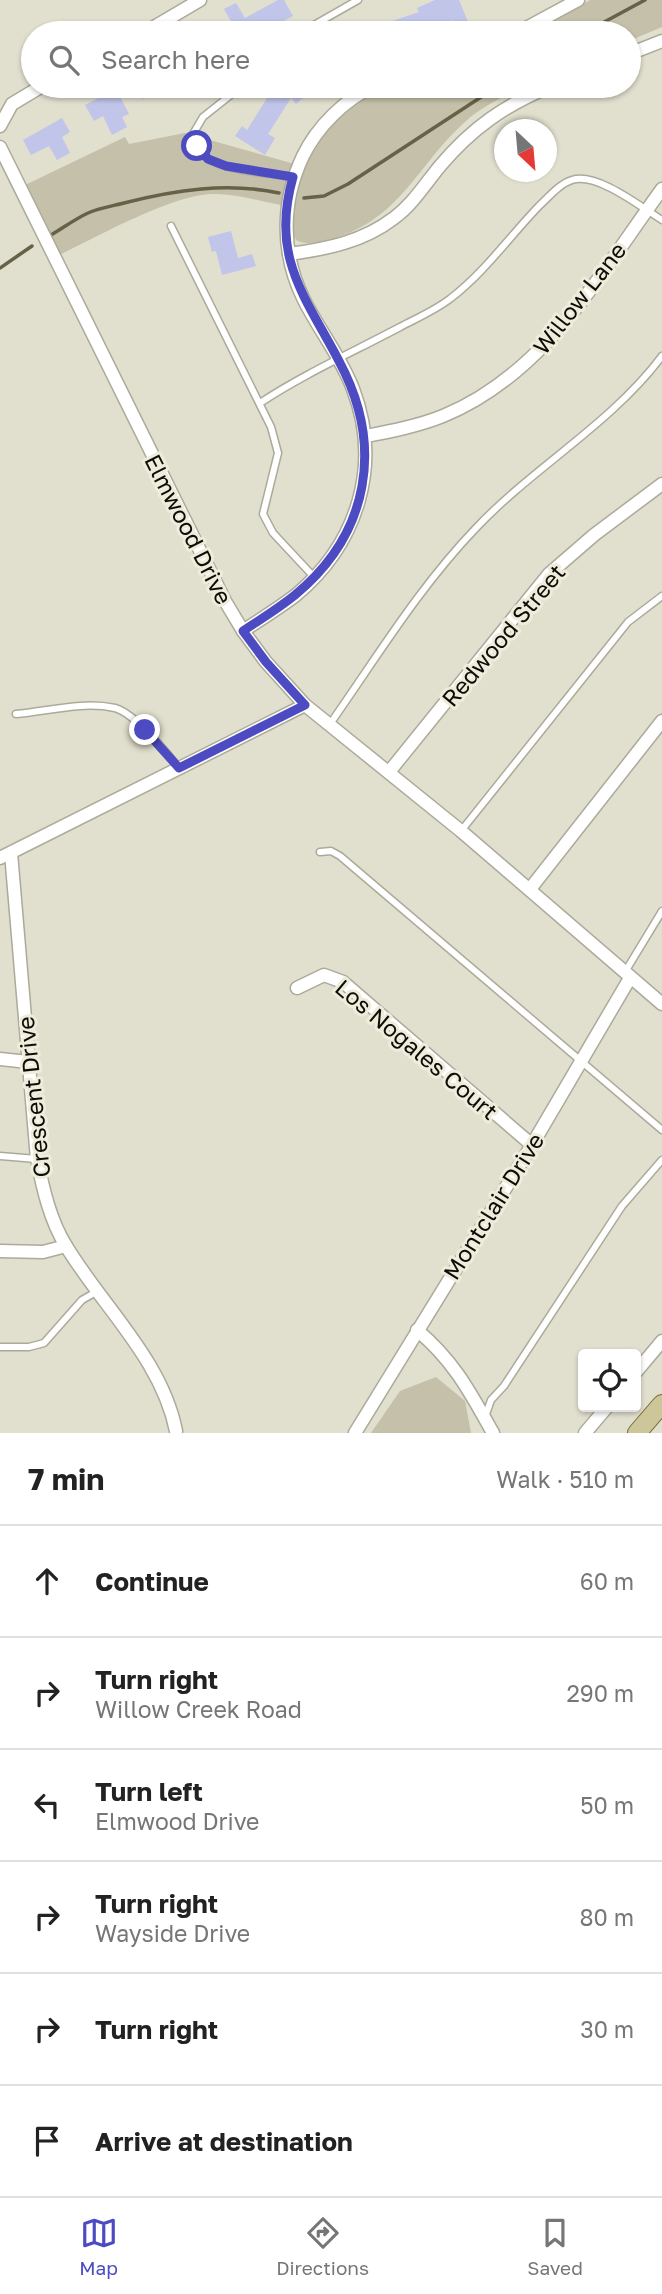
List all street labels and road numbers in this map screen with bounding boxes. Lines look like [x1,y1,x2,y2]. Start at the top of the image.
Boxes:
street label: Willow Lane [527,236,631,360]
street label: Elmwood Drive [139,449,239,609]
street label: Redwood Street [435,558,571,712]
street label: Los Nogales Court [330,973,504,1125]
street label: Crescent Drive [11,1015,55,1179]
street label: Montclair Drive [437,1128,549,1284]

